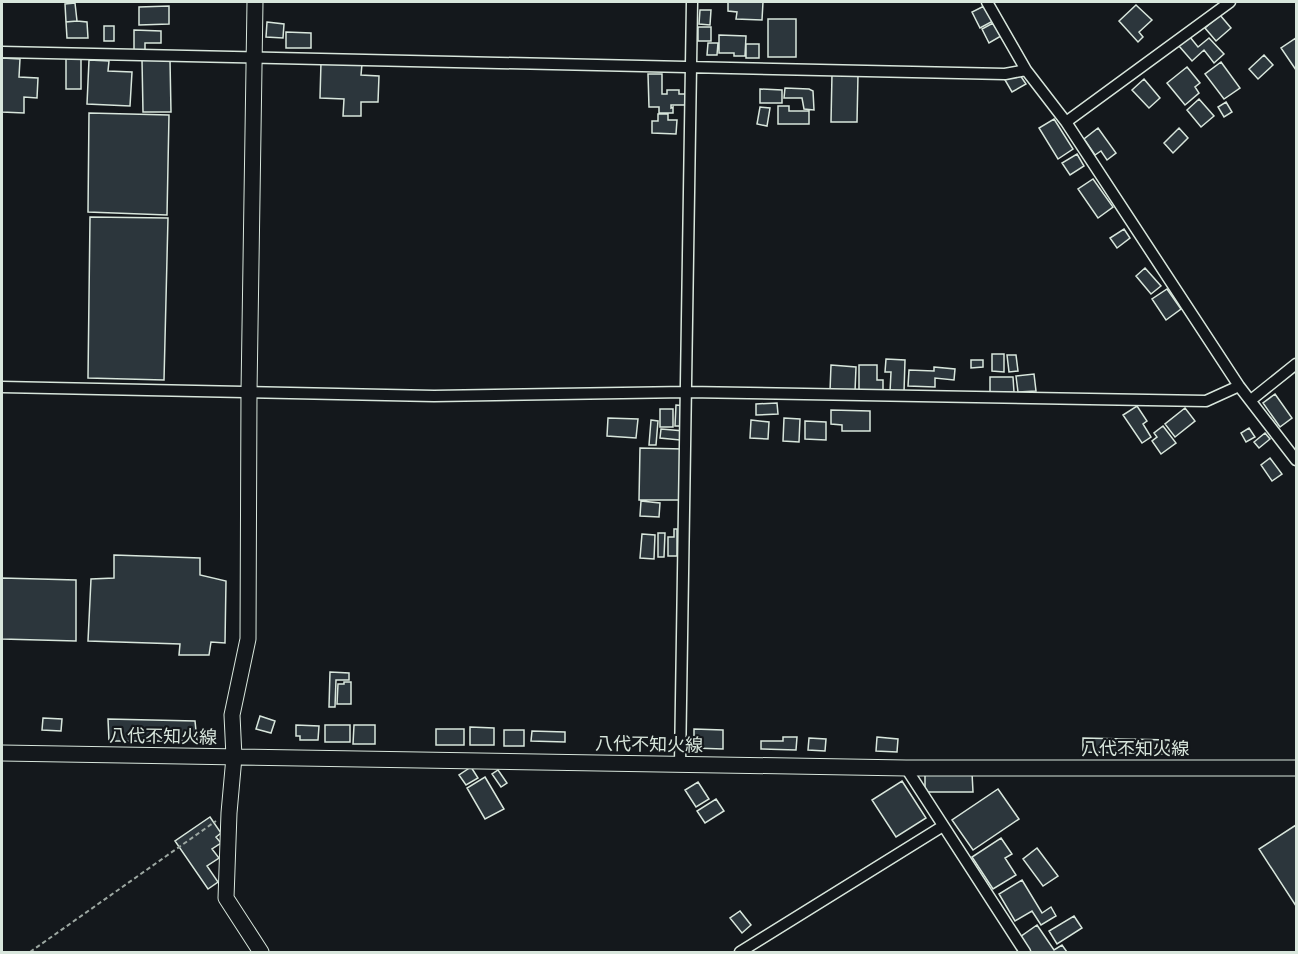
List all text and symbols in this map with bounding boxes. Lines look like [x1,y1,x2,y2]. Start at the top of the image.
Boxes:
street label: 八代不知火線 [109,725,217,747]
street label: 八代不知火線 [595,733,703,755]
street label: 八代不知火線 [1081,738,1189,759]

